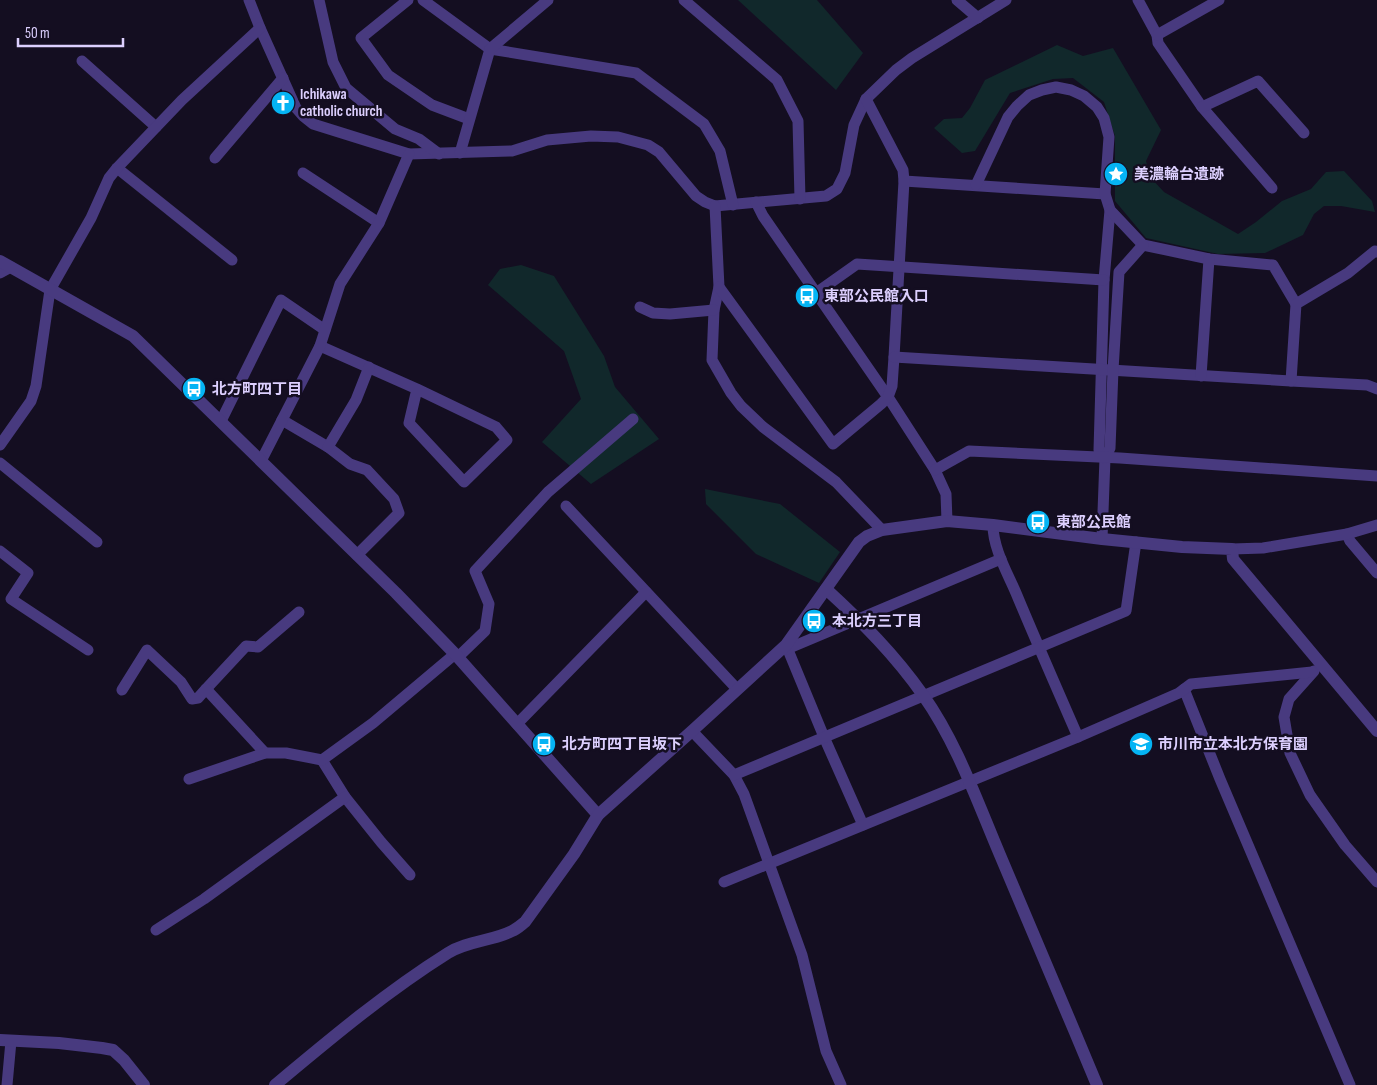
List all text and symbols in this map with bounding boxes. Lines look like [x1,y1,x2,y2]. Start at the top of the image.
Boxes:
scale bar [18,15,122,47]
text: 50 m [25,24,50,43]
place label: Ichikawa catholic church [300,85,383,121]
church icon: Ichikawa catholic church [270,90,296,116]
place icon: 美濃輪台遺跡 [1103,161,1129,187]
place label: 美濃輪台遺跡 [1134,165,1224,184]
bus stop icon: 東部公民館入口 [794,283,820,309]
place label: 東部公民館入口 [824,287,929,306]
bus stop icon: 北方町四丁目 [181,376,207,402]
place label: 北方町四丁目 [212,380,302,399]
bus stop icon: 東部公民館 [1025,509,1051,535]
place label: 東部公民館 [1056,513,1131,532]
bus stop icon: 本北方三丁目 [801,608,827,634]
place label: 本北方三丁目 [832,612,922,631]
bus stop icon: 北方町四丁目坂下 [531,731,557,757]
school or university icon: 市川市立本北方保育園 [1128,731,1154,757]
place label: 北方町四丁目坂下 [562,735,682,754]
place label: 市川市立本北方保育園 [1158,735,1308,754]

